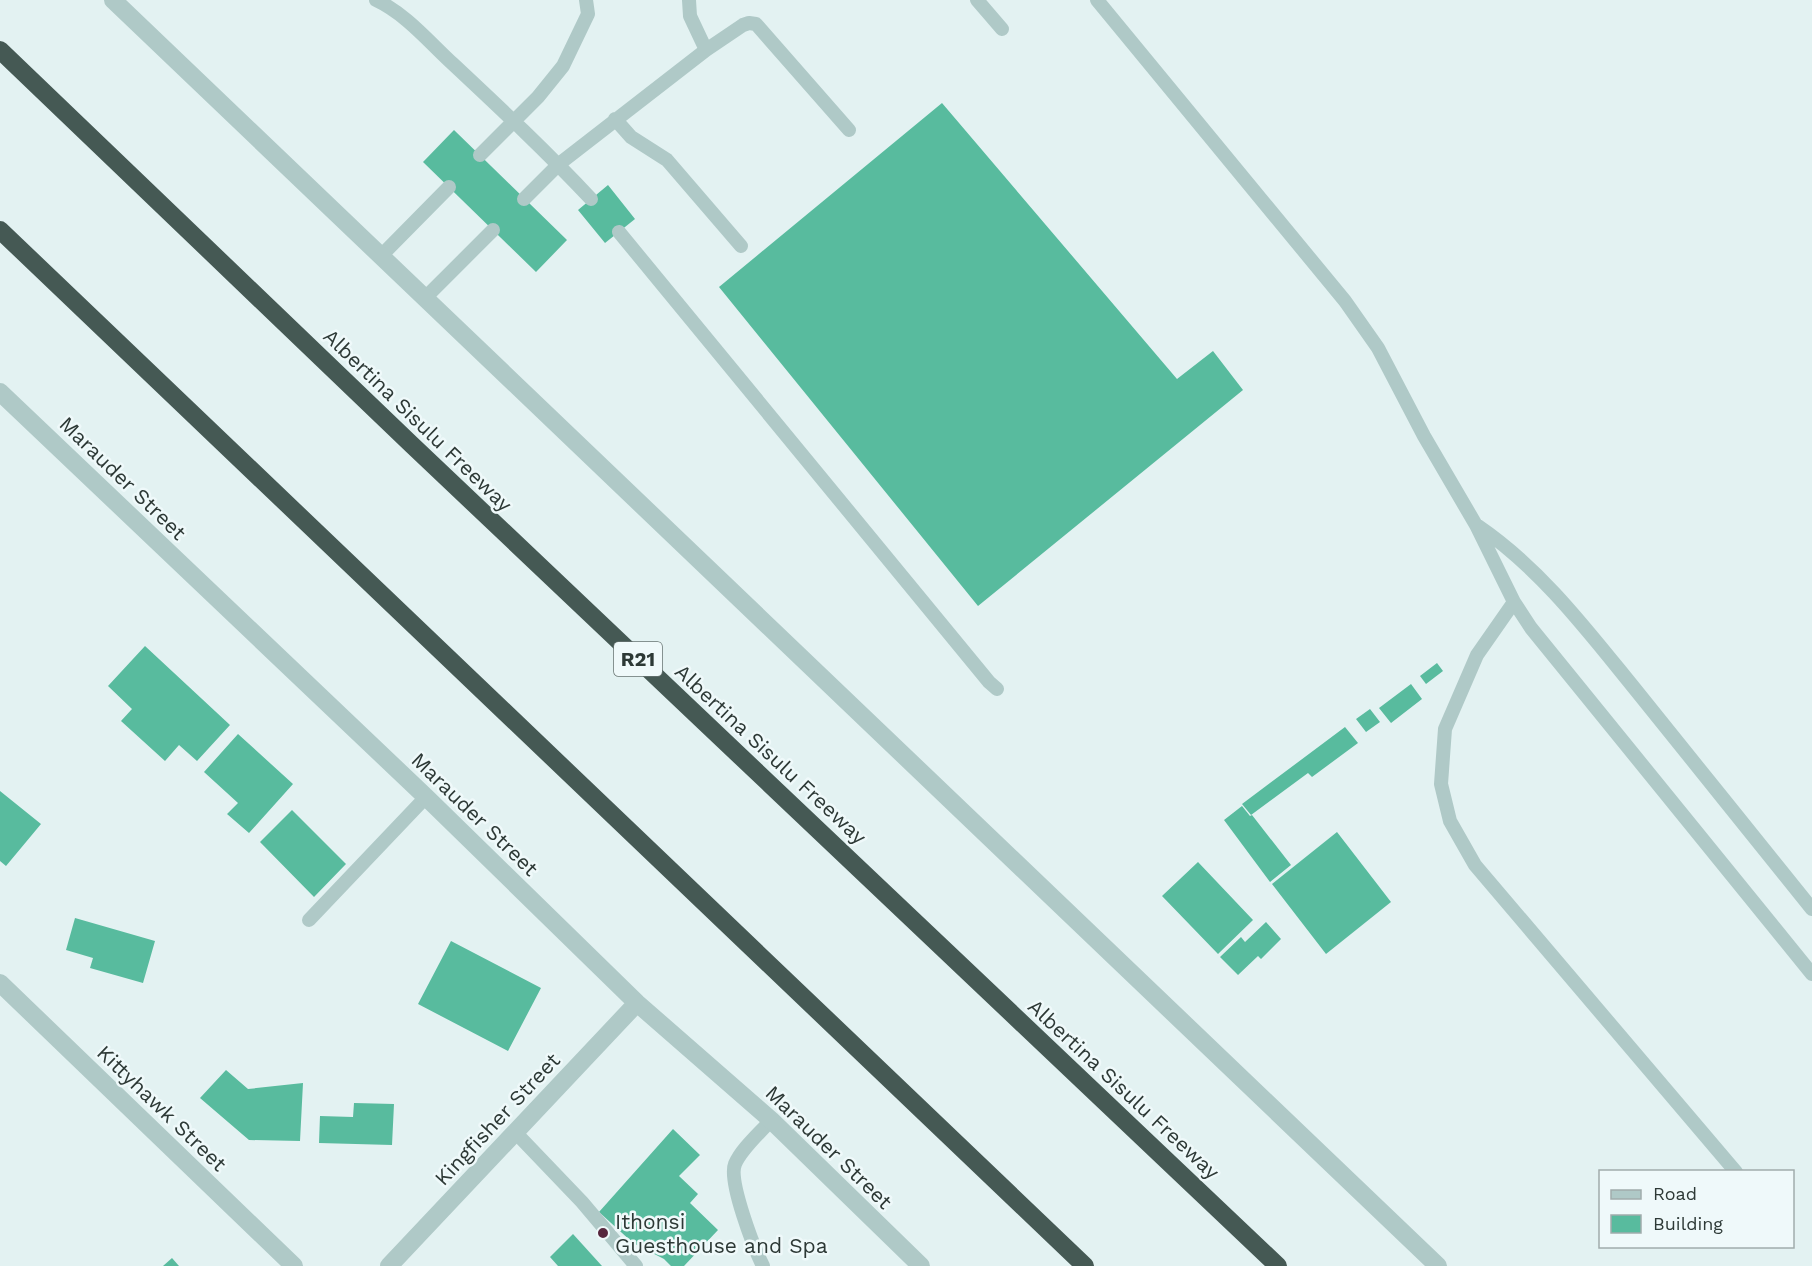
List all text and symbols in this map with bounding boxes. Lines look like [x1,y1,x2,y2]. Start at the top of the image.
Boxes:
street label: Albertina Sisulu Freeway [318,323,518,517]
street label: Marauder Street [54,411,192,545]
road number: R21 [614,642,662,676]
street label: Albertina Sisulu Freeway [670,659,872,849]
street label: Marauder Street [406,747,544,881]
street label: Albertina Sisulu Freeway [1023,994,1225,1184]
street label: Kittyhawk Street [92,1040,232,1176]
street label: Kingfisher Street [429,1047,565,1190]
street label: Marauder Street [760,1080,898,1214]
legend [1599,1170,1794,1248]
text: Road [1653,1183,1697,1204]
place label: Ithonsi Guesthouse and Spa [615,1209,828,1258]
text: Building [1653,1213,1723,1234]
marker: Ithonsi Guesthouse and Spa [596,1226,610,1240]

